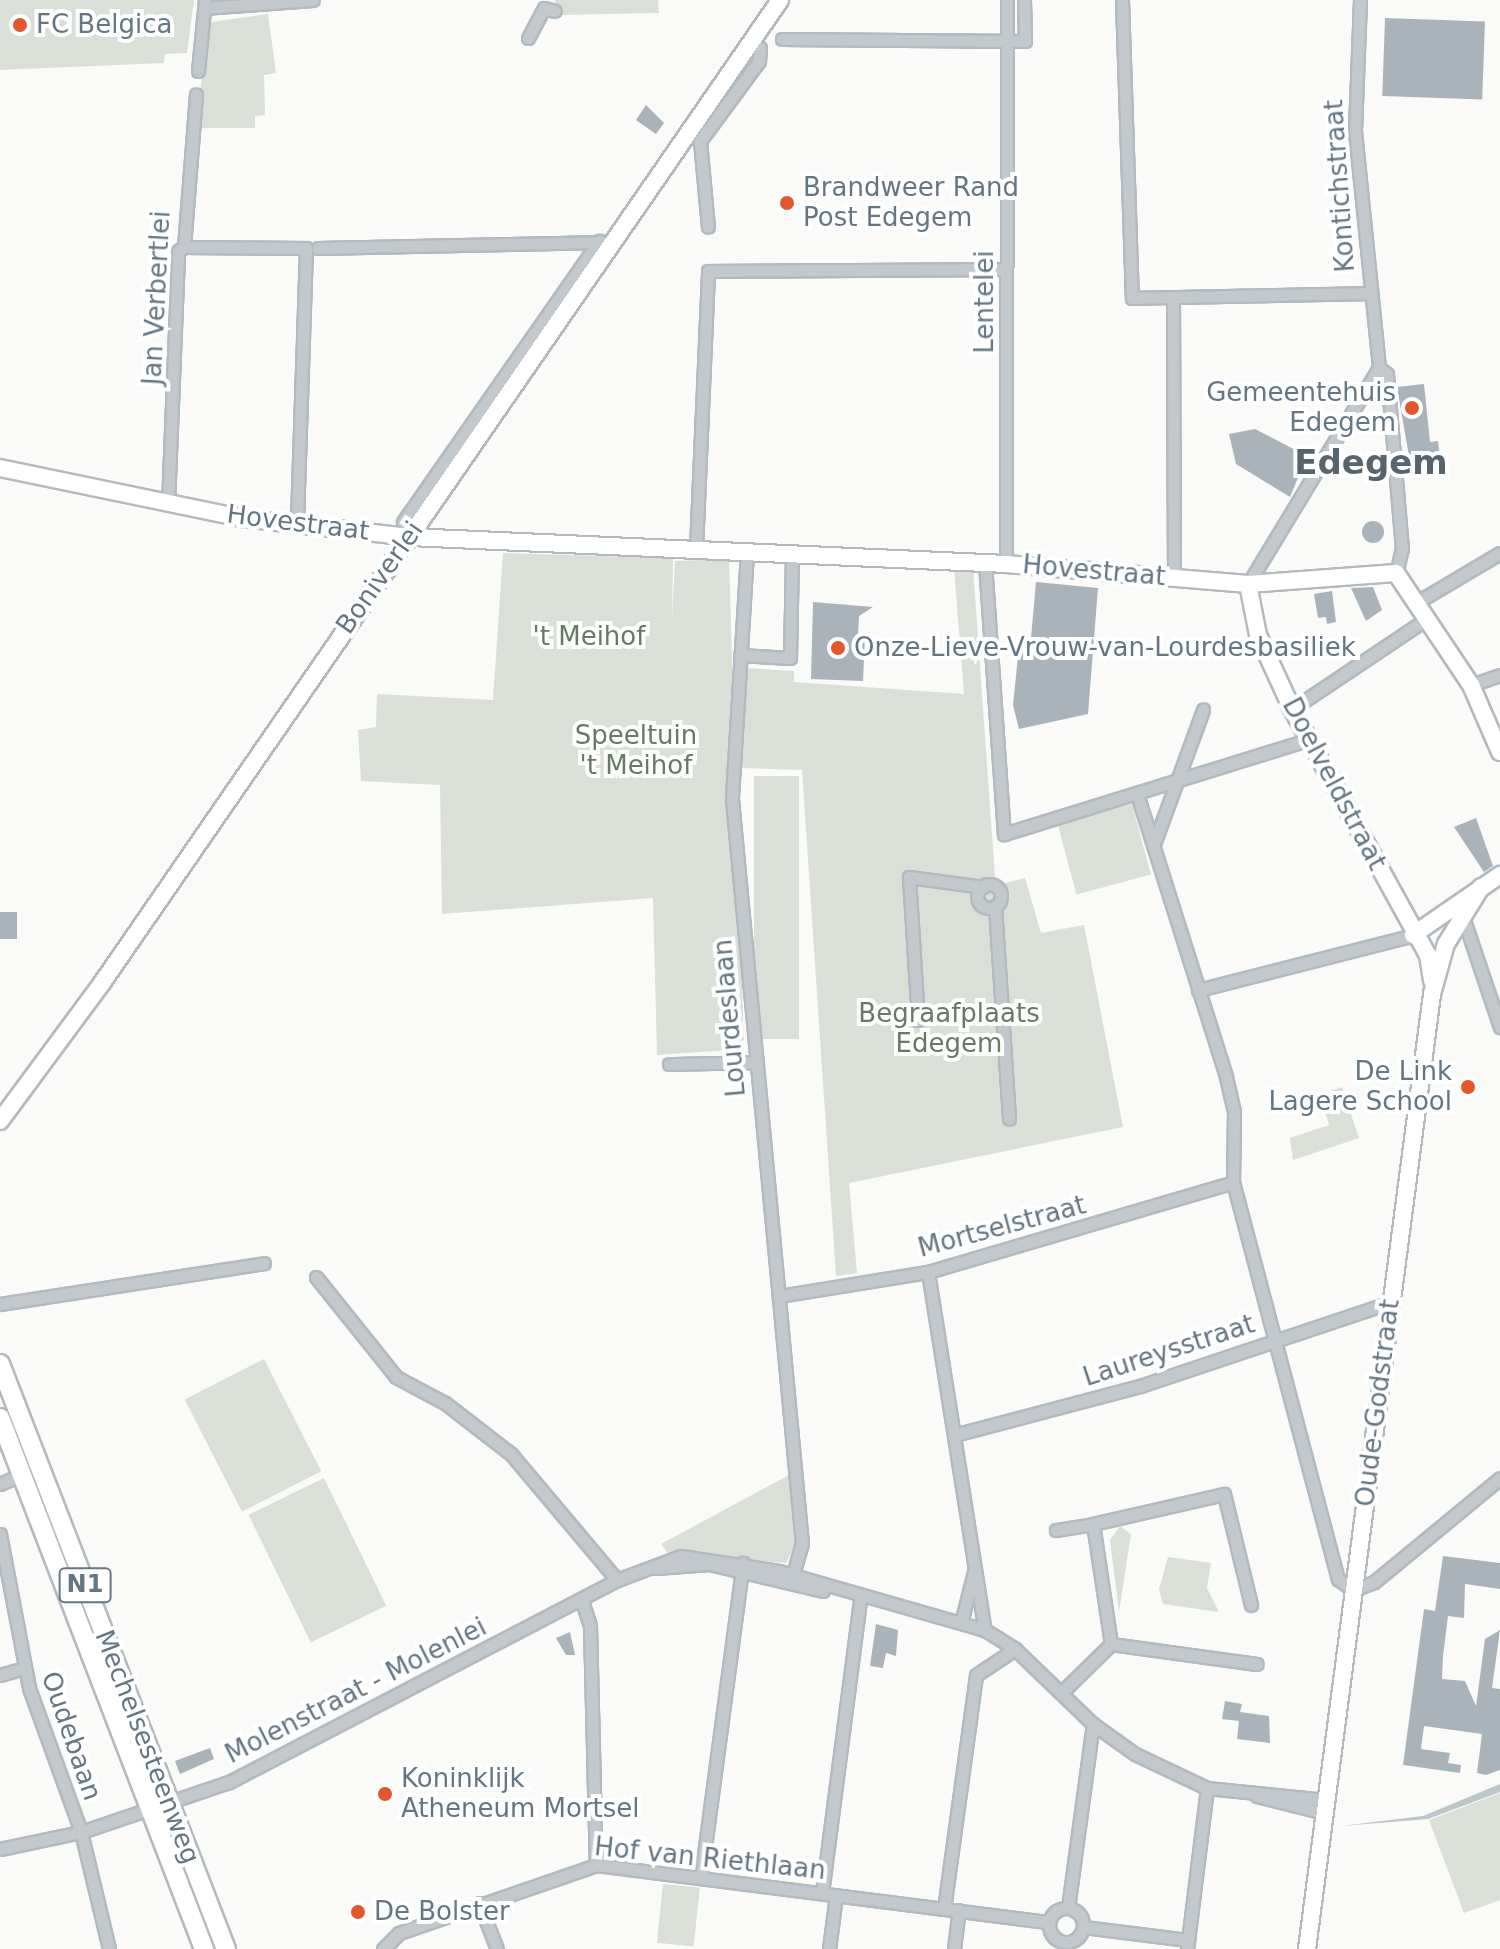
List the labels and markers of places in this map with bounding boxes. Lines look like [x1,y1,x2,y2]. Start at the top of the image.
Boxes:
place label: FC Belgica [36,9,172,41]
marker: FC Belgica [11,16,29,34]
place label: Brandweer Rand Post Edegem [803,172,1019,234]
marker: Brandweer Rand Post Edegem [778,194,796,212]
place label: Gemeentehuis Edegem [1206,377,1396,438]
marker: Gemeentehuis Edegem [1403,399,1421,417]
place label: Onze-Lieve-Vrouw-van-Lourdesbasiliek [854,632,1356,664]
marker: Onze-Lieve-Vrouw-van-Lourdesbasiliek [829,639,847,657]
place label: De Link Lagere School [1268,1056,1452,1118]
marker: De Link Lagere School [1459,1078,1477,1096]
place label: Koninklijk Atheneum Mortsel [401,1763,640,1824]
marker: Koninklijk Atheneum Mortsel [376,1785,394,1803]
place label: De Bolster [374,1896,510,1928]
marker: De Bolster [349,1903,367,1921]

